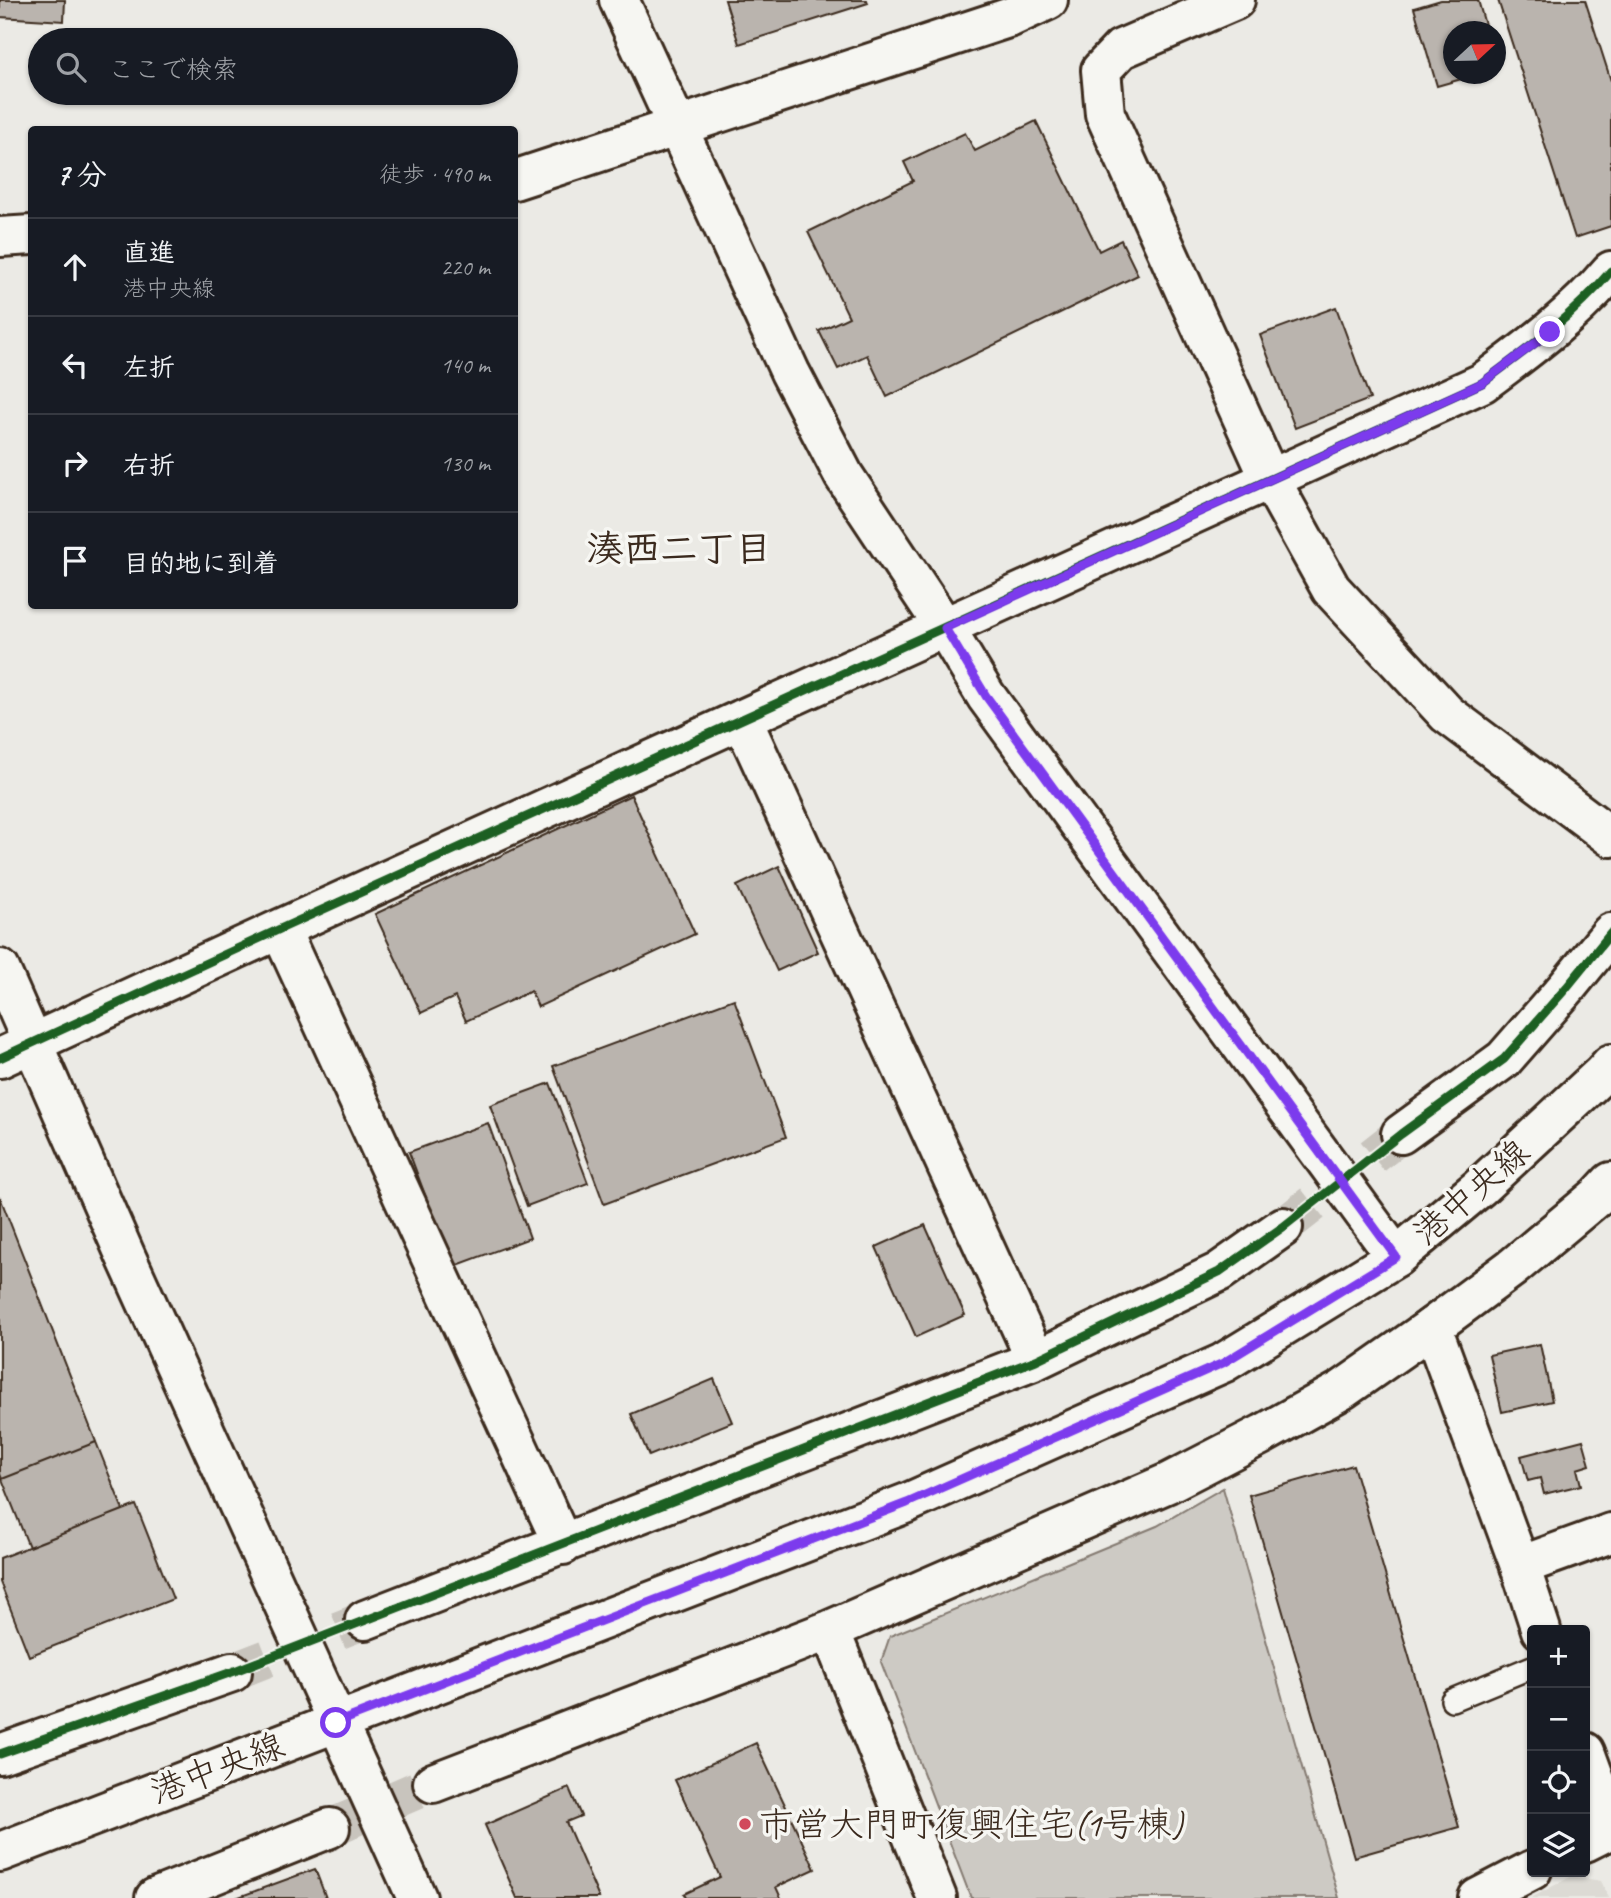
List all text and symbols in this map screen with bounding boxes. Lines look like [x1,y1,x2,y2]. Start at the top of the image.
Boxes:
north arrow [1443,21,1506,84]
search box [28,28,518,105]
icon: search [52,48,90,86]
text: ここで検索 [108,53,238,86]
text: 7 分 [56,156,107,194]
text: 徒歩 · 490 m [379,160,490,189]
text: 直進 [123,236,175,269]
icon: ahead [56,248,94,286]
text: 220 m [441,253,490,282]
text: 港中央線 [123,274,215,303]
route end [1534,316,1565,347]
icon: left [56,346,94,384]
text: 左折 [123,351,175,384]
text: 140 m [441,351,490,380]
icon: right [56,444,94,482]
text: 右折 [123,449,175,482]
text: 130 m [441,449,490,478]
district label: 湊西二丁目 [587,525,772,572]
icon: arrive [56,542,94,580]
text: 目的地に到着 [123,547,279,580]
street label: 港中央線 [1404,1129,1539,1255]
map controls [1527,1625,1590,1877]
button: + [1527,1625,1590,1688]
button: − [1527,1688,1590,1751]
route start [320,1707,351,1738]
street label: 港中央線 [144,1722,291,1815]
button: locate [1527,1751,1590,1814]
place label: 市営大門町復興住宅(1号棟) [759,1802,1185,1847]
button: layers [1527,1814,1590,1877]
marker: 市営大門町復興住宅(1号棟) [737,1816,753,1832]

